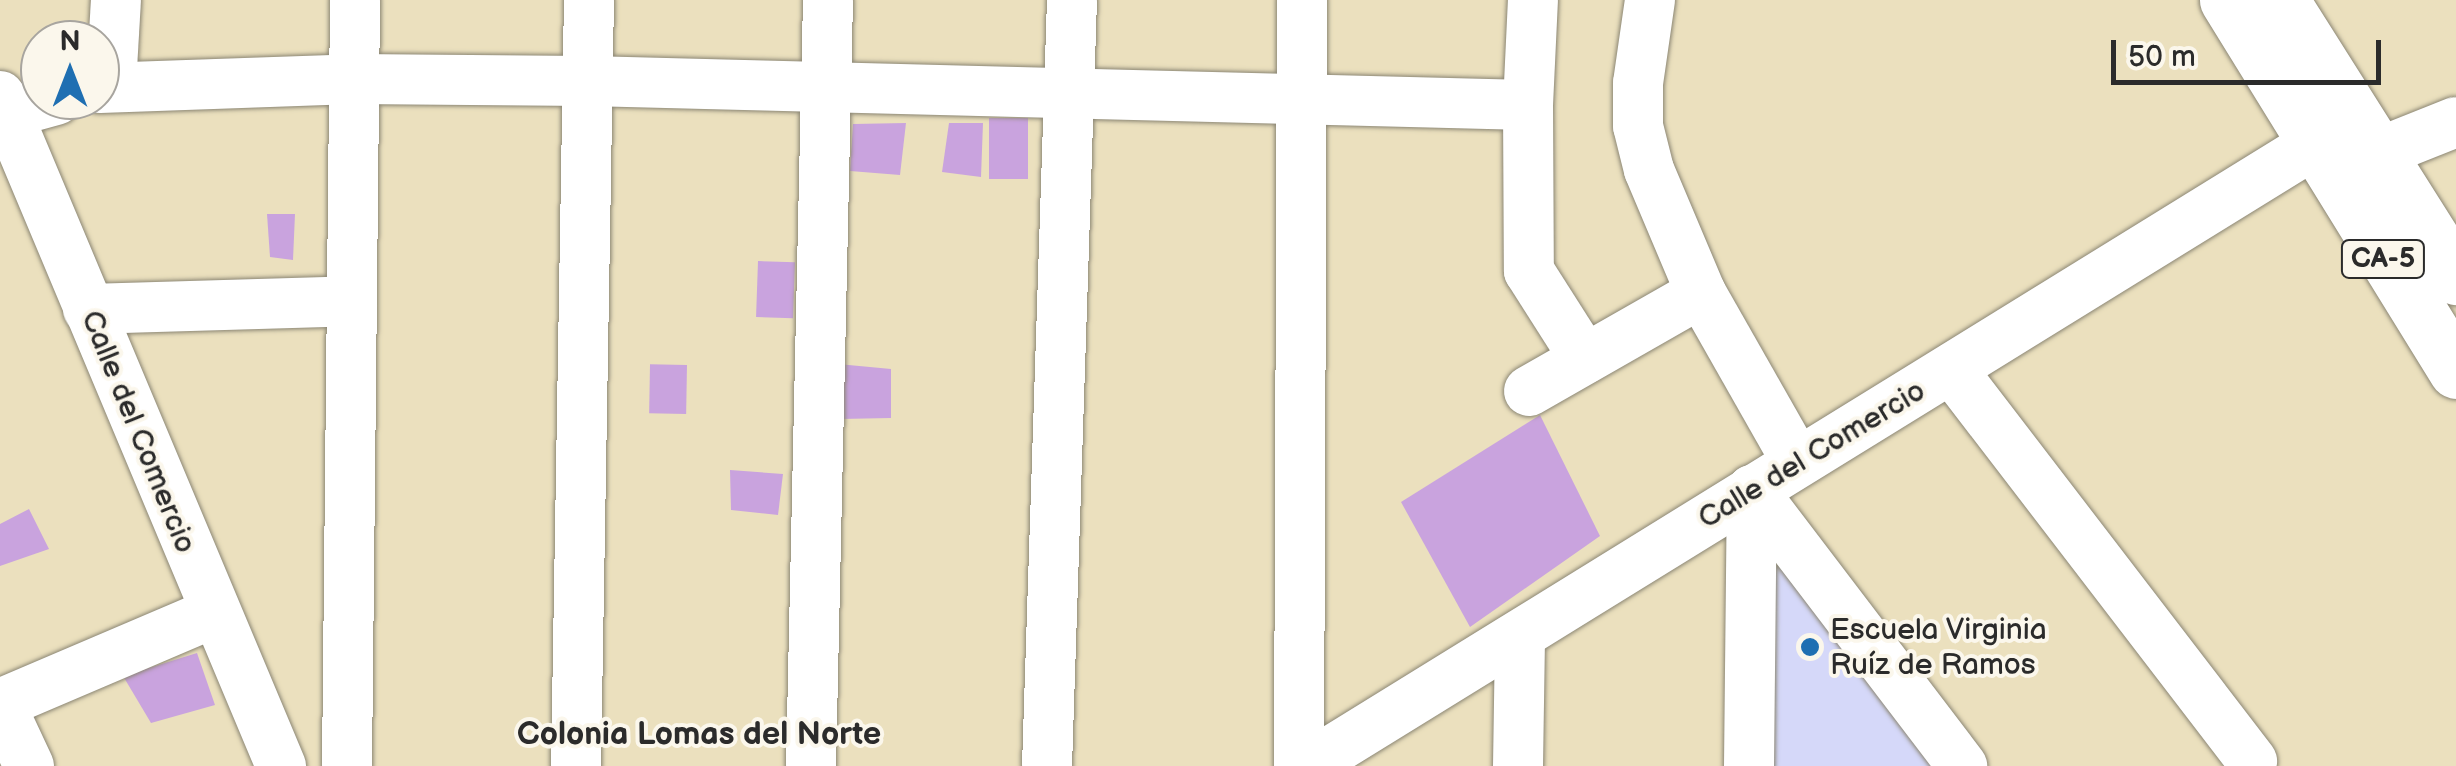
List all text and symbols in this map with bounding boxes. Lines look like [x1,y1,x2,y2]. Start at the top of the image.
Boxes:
north arrow [20,20,120,120]
scale bar [2116,20,2386,82]
text: N [59,25,81,58]
text: 50 m [2128,39,2196,75]
road number: CA-5 [2340,236,2426,282]
street label: Calle del Comercio [73,305,203,559]
street label: Calle del Comercio [1692,373,1932,537]
place label: Escuela Virginia Ruíz de Ramos [1830,612,2048,682]
marker: Escuela Virginia Ruíz de Ramos [1799,636,1821,658]
district label: Colonia Lomas del Norte [517,716,881,754]

